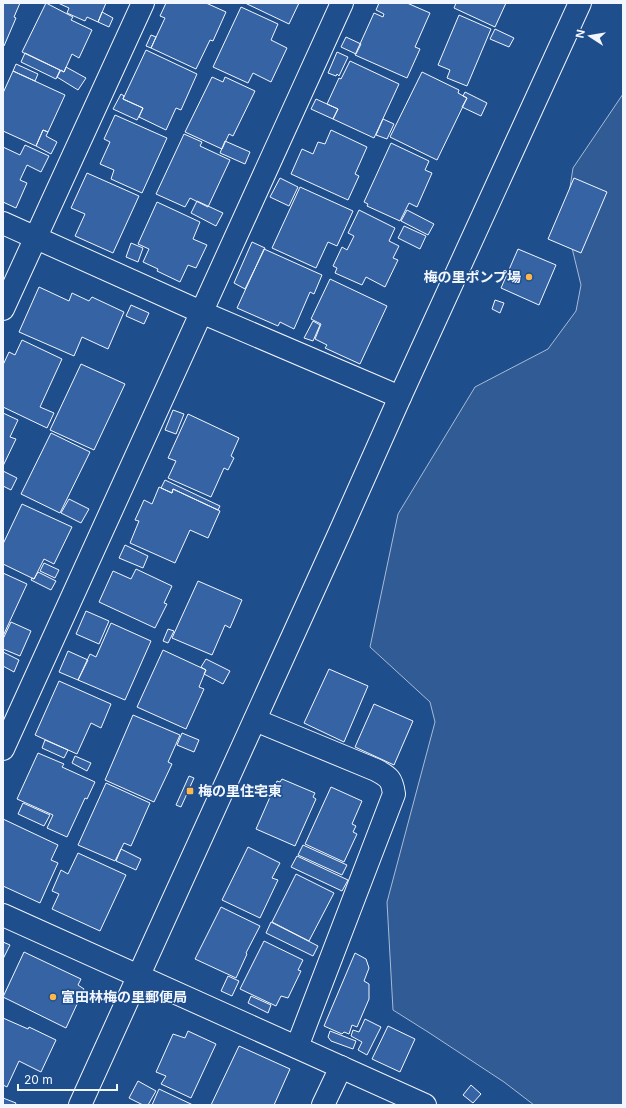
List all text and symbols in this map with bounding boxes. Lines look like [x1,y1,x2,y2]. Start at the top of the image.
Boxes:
north arrow [570,16,610,56]
text: N [572,28,588,39]
place label: 梅の里ポンプ場 [423,268,521,285]
marker: 梅の里ポンプ場 [524,272,534,282]
place label: 梅の里住宅東 [198,782,282,799]
marker: 梅の里住宅東 [185,786,195,796]
place label: 富田林梅の里郵便局 [61,988,187,1005]
marker: 富田林梅の里郵便局 [48,992,58,1002]
scale bar [18,1066,117,1092]
text: 20 m [24,1072,53,1087]

